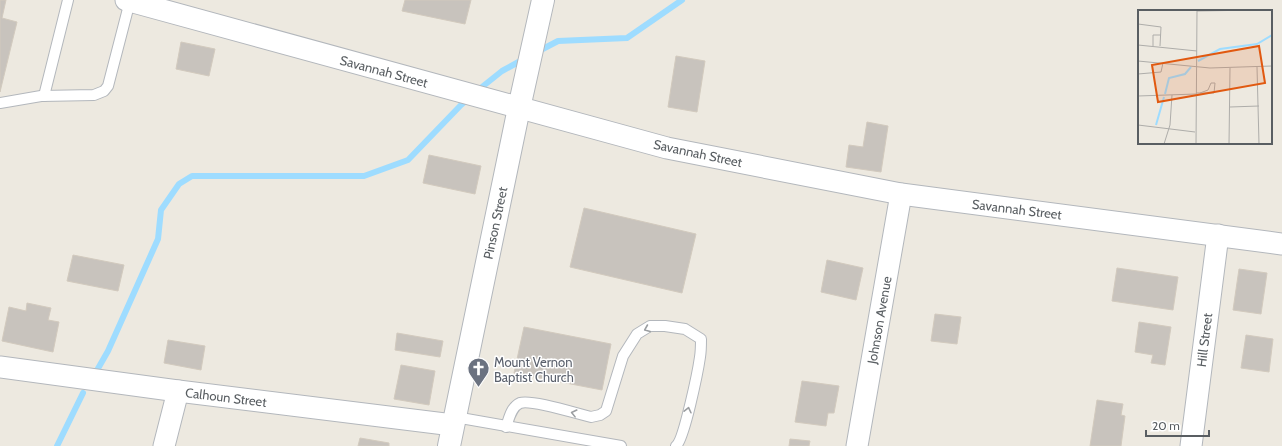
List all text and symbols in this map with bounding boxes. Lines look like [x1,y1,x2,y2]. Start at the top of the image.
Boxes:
inset map [1138,10,1272,144]
street label: Savannah Street [338,52,430,91]
street label: Savannah Street [652,136,744,170]
street label: Pinson Street [480,185,511,261]
street label: Savannah Street [971,196,1063,223]
street label: Johnson Avenue [863,275,895,366]
street label: Hill Street [1193,311,1215,368]
one-way arrow [644,324,651,332]
place label: Mount Vernon Baptist Church [494,354,574,385]
church icon: Mount Vernon Baptist Church [465,356,491,389]
street label: Calhoun Street [184,384,268,410]
one-way arrow [684,407,692,413]
one-way arrow [570,409,577,418]
scale bar [1146,412,1209,438]
text: 20 m [1152,418,1180,433]

